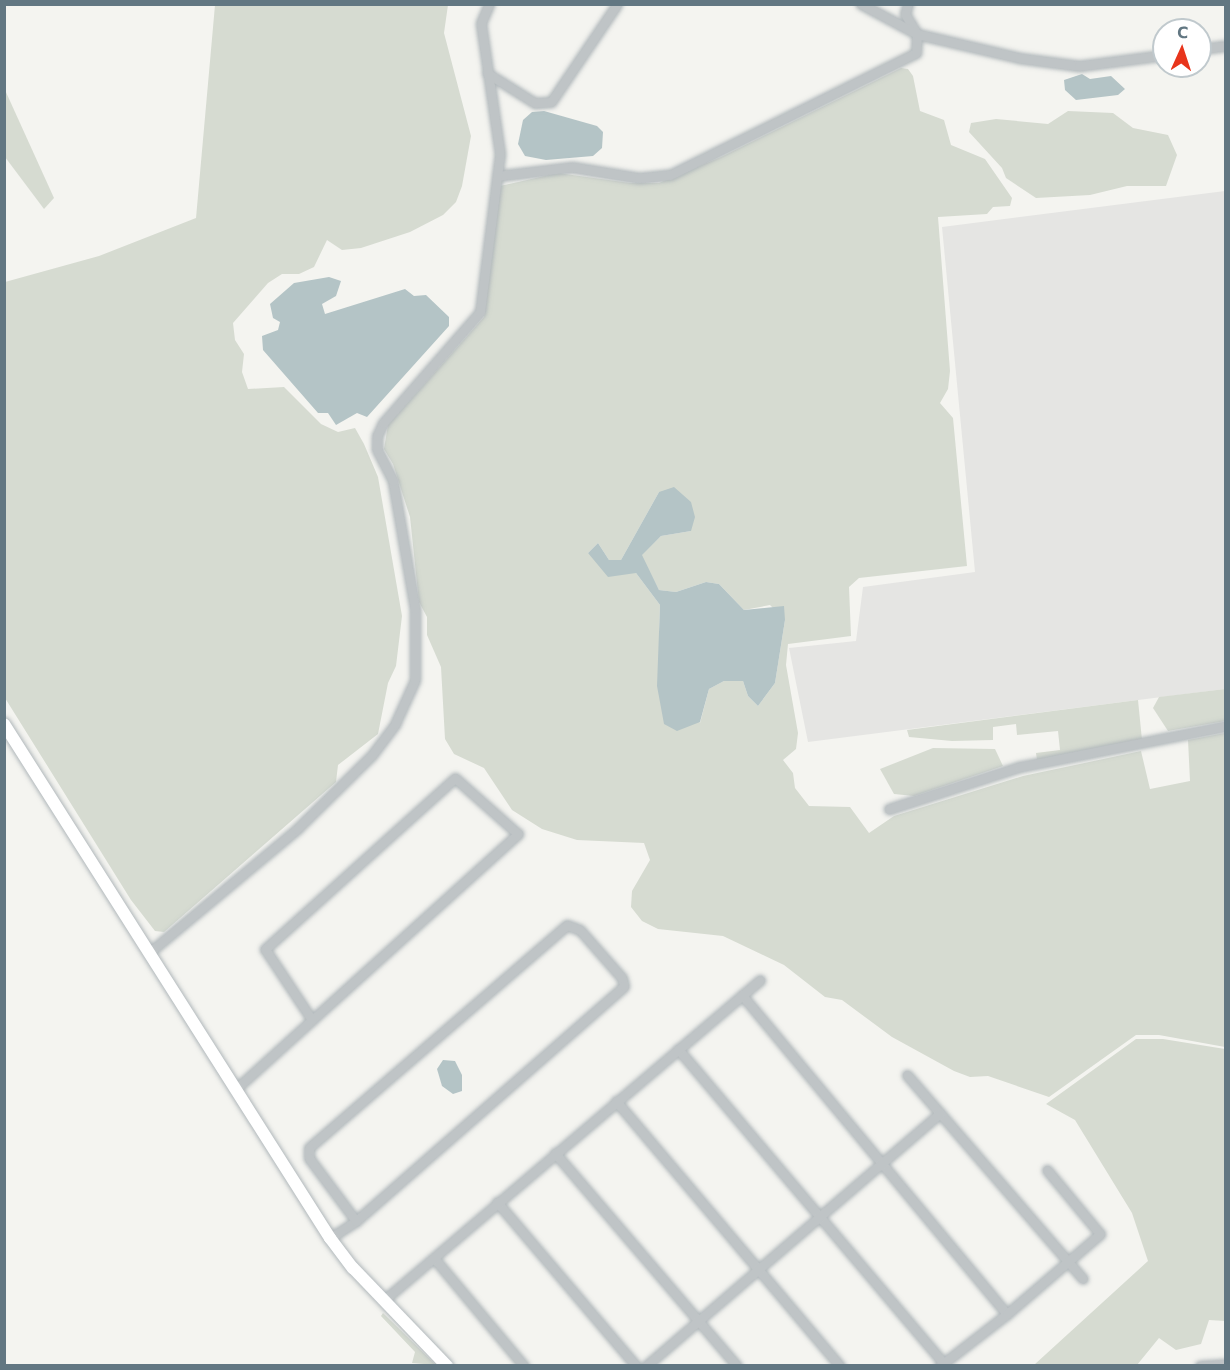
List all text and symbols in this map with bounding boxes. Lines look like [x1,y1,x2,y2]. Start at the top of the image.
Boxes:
north arrow [1152,18,1212,78]
text: С [1177,22,1189,41]

